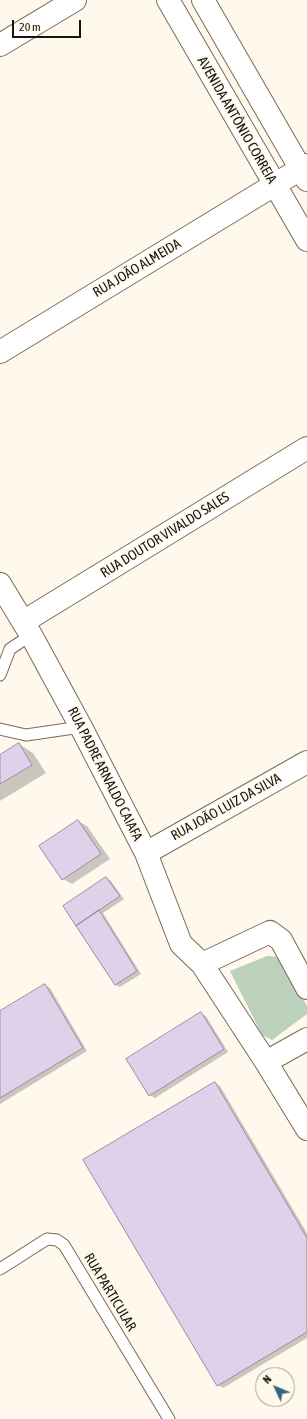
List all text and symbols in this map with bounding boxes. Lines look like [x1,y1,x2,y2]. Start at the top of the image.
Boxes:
scale bar [14,12,83,38]
text: 20 m [19,20,41,34]
street label: AVENIDA ANTÔNIO CORREIA [194,54,280,186]
street label: RUA JOÃO ALMEIDA [90,235,184,301]
street label: RUA DOUTOR VIVALDO SALES [98,489,232,581]
street label: RUA PADRE ARNALDO CAIAFA [64,704,146,844]
street label: RUA JOÃO LUIZ DA SILVA [168,770,284,844]
street label: RUA PARTICULAR [80,1250,140,1334]
north arrow [255,1367,295,1407]
text: N [261,1373,274,1386]

